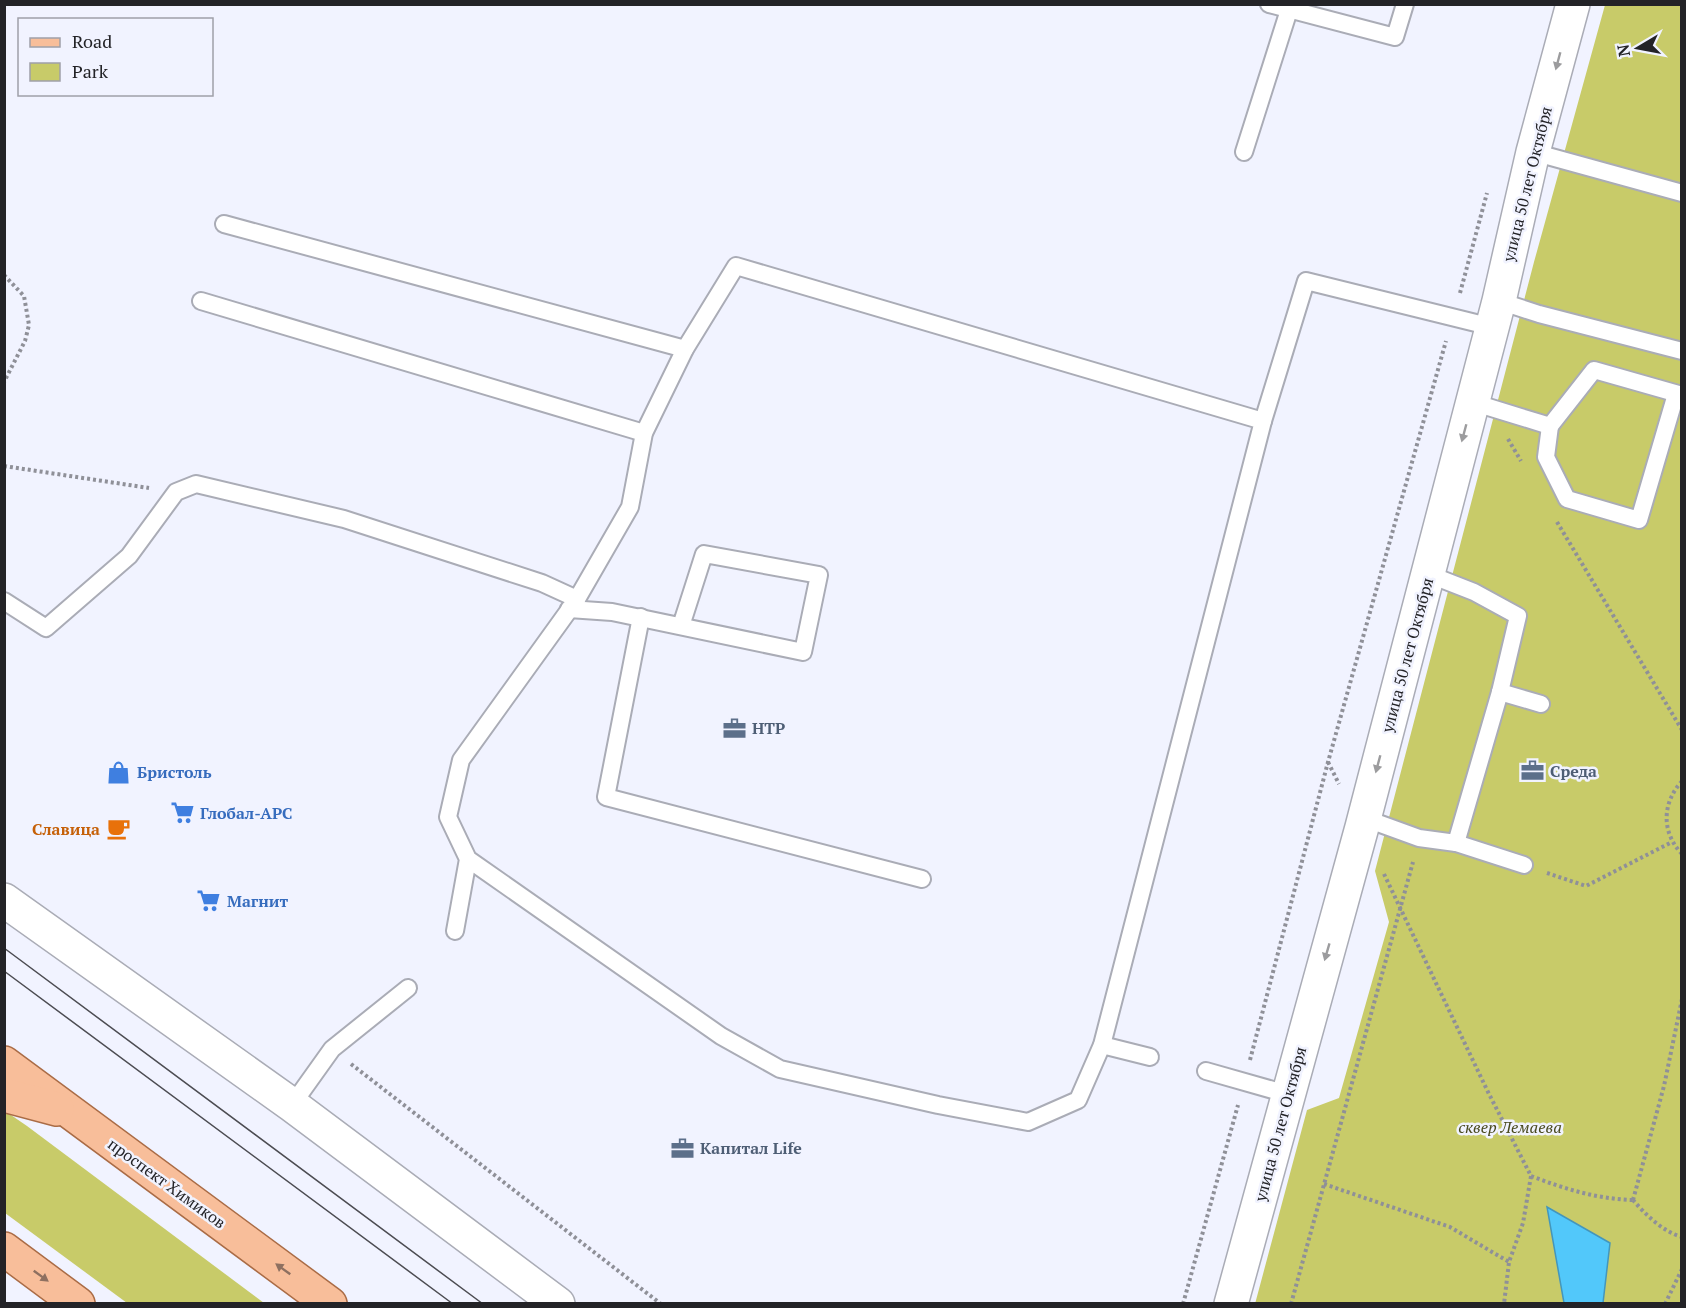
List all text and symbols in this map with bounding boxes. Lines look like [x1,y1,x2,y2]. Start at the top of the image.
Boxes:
legend [18,18,213,96]
north arrow [1608,18,1668,78]
text: Road [72,29,112,53]
text: N [1611,43,1635,58]
one-way arrow [1552,52,1562,70]
text: Park [72,59,109,83]
street label: улица 50 лет Октября [1497,104,1557,265]
one-way arrow [1459,424,1469,442]
street label: улица 50 лет Октября [1375,575,1438,736]
office icon: НТР [721,715,747,741]
place label: НТР [752,717,785,739]
one-way arrow [1373,755,1383,773]
office icon: Среда [1519,758,1545,784]
shop icon: Бристоль [106,759,132,785]
place label: Среда [1550,760,1597,782]
place label: Бристоль [137,761,212,783]
supermarket icon: Глобал-АРС [169,800,195,826]
place label: Глобал-АРС [200,802,293,824]
cafe icon: Славица [105,816,131,842]
place label: Славица [32,818,100,840]
supermarket icon: Магнит [196,888,222,914]
place label: Магнит [227,890,289,912]
one-way arrow [1322,944,1331,962]
street label: улица 50 лет Октября [1248,1044,1311,1205]
park label: сквер Лемаева [1458,1116,1562,1138]
street label: проспект Химиков [104,1133,230,1233]
office icon: Капитал Life [669,1135,695,1161]
place label: Капитал Life [700,1137,802,1159]
one-way arrow [275,1263,290,1275]
one-way arrow [34,1270,49,1282]

